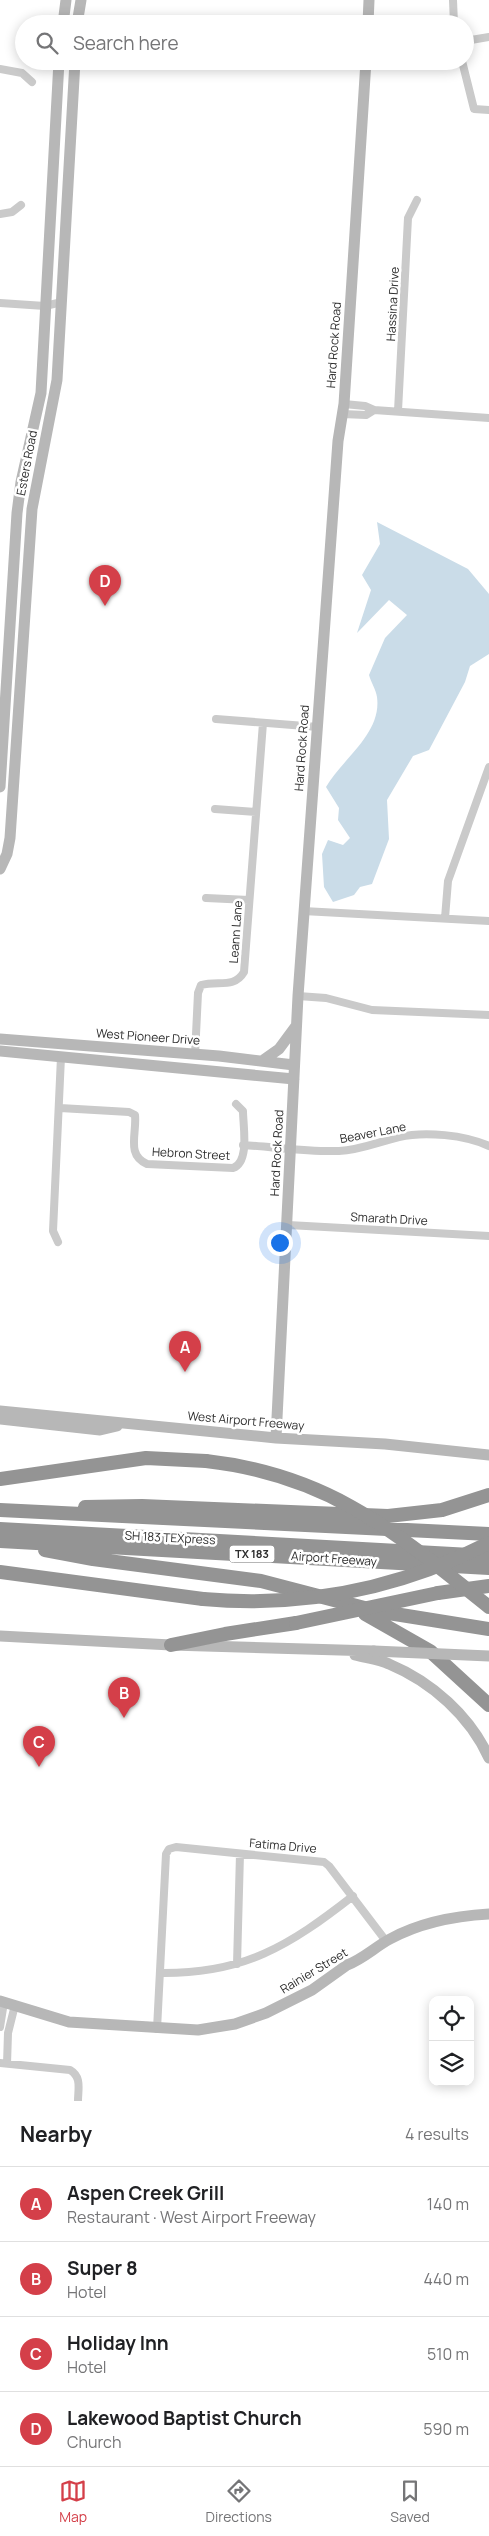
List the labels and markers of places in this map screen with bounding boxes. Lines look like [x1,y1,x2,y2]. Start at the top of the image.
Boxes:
pin: D [89,565,121,606]
pin: A [169,1331,201,1372]
pin: B [108,1677,140,1718]
pin: C [23,1726,55,1767]

